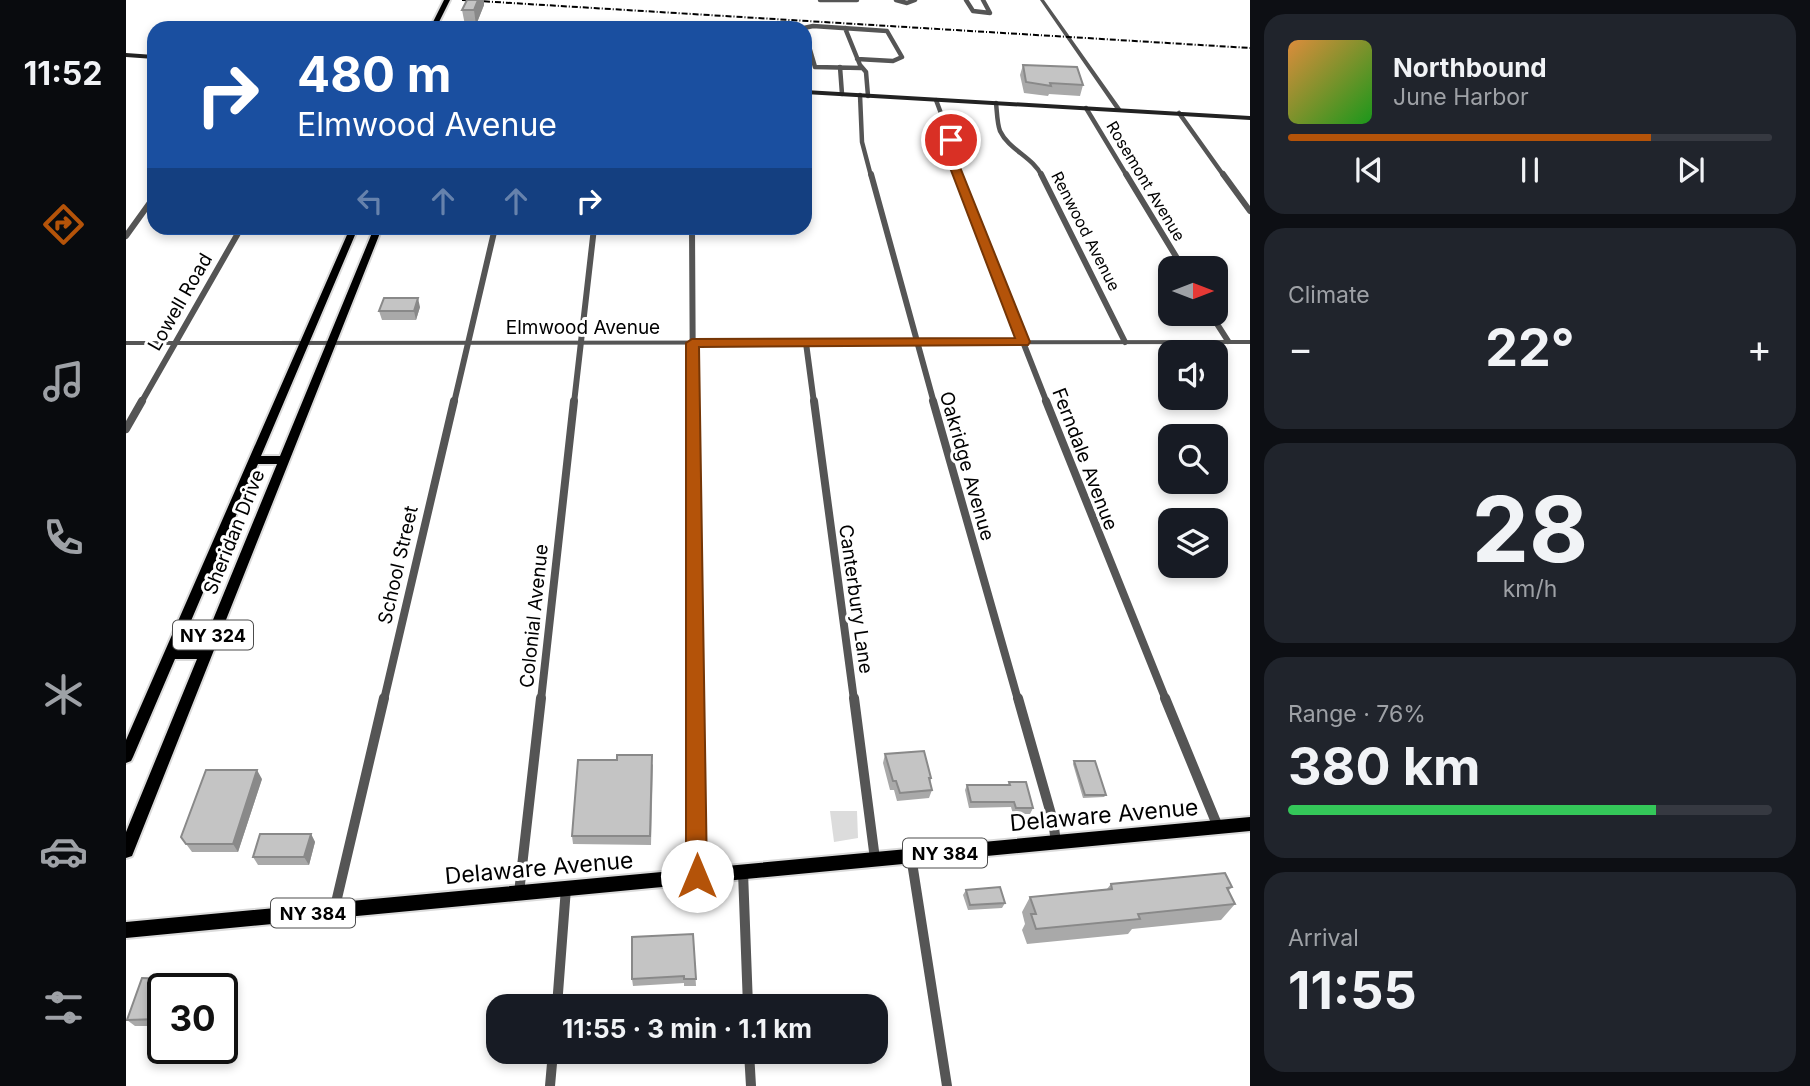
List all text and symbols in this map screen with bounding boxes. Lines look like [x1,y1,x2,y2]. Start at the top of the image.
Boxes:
text: 480 m [297,45,451,104]
icon: right [182,49,273,140]
text: Northbound [1393,52,1547,83]
text: 11:52 [24,54,102,93]
text: June Harbor [1393,83,1529,111]
text: Elmwood Avenue [297,105,557,144]
pin [921,110,981,170]
street label: Rosemont Avenue [1102,117,1190,245]
icon: arrive [932,121,970,159]
icon: previous [1350,151,1388,189]
icon: pause [1511,151,1549,189]
icon: next [1672,151,1710,189]
street label: Renwood Avenue [1047,168,1125,294]
icon: left [351,182,389,220]
icon: ahead [424,182,462,220]
icon: ahead [497,182,535,220]
icon: right [570,182,608,220]
icon: directions [39,200,88,249]
street label: Lowell Road [143,249,217,355]
north arrow [1158,256,1228,326]
map controls [1158,256,1228,578]
text: Climate [1288,281,1370,309]
street label: Elmwood Avenue [506,316,660,339]
text: 22° [1485,316,1575,379]
text: − [1288,325,1313,371]
text: + [1747,325,1772,371]
button: sound [1158,340,1228,410]
icon: music [39,357,88,406]
street label: Ferndale Avenue [1047,385,1123,533]
street label: Oakridge Avenue [935,389,999,543]
button: search [1158,424,1228,494]
street label: Sheridan Drive [199,466,269,598]
text: 28 [1472,474,1588,584]
street label: School Street [373,504,423,626]
button: layers [1158,508,1228,578]
icon: phone [39,513,88,562]
street label: Canterbury Lane [834,523,878,675]
street label: Colonial Avenue [515,543,553,689]
text: km/h [1503,575,1557,603]
road number: NY 324 [173,620,253,650]
icon: climate [39,670,88,719]
text: Range · 76% [1288,700,1426,728]
text: 380 km [1288,735,1480,798]
street label: Delaware Avenue [1009,793,1199,837]
icon: car [39,827,88,876]
road number: NY 384 [903,838,987,868]
position arrow [660,839,734,913]
street label: Delaware Avenue [444,846,634,890]
road number: NY 384 [271,898,355,928]
text: Arrival [1288,924,1359,952]
text: 11:55 [1288,959,1417,1022]
speed limit sign: 30 [147,973,238,1064]
icon: filters [39,983,88,1032]
text: 11:55 · 3 min · 1.1 km [562,1013,812,1044]

